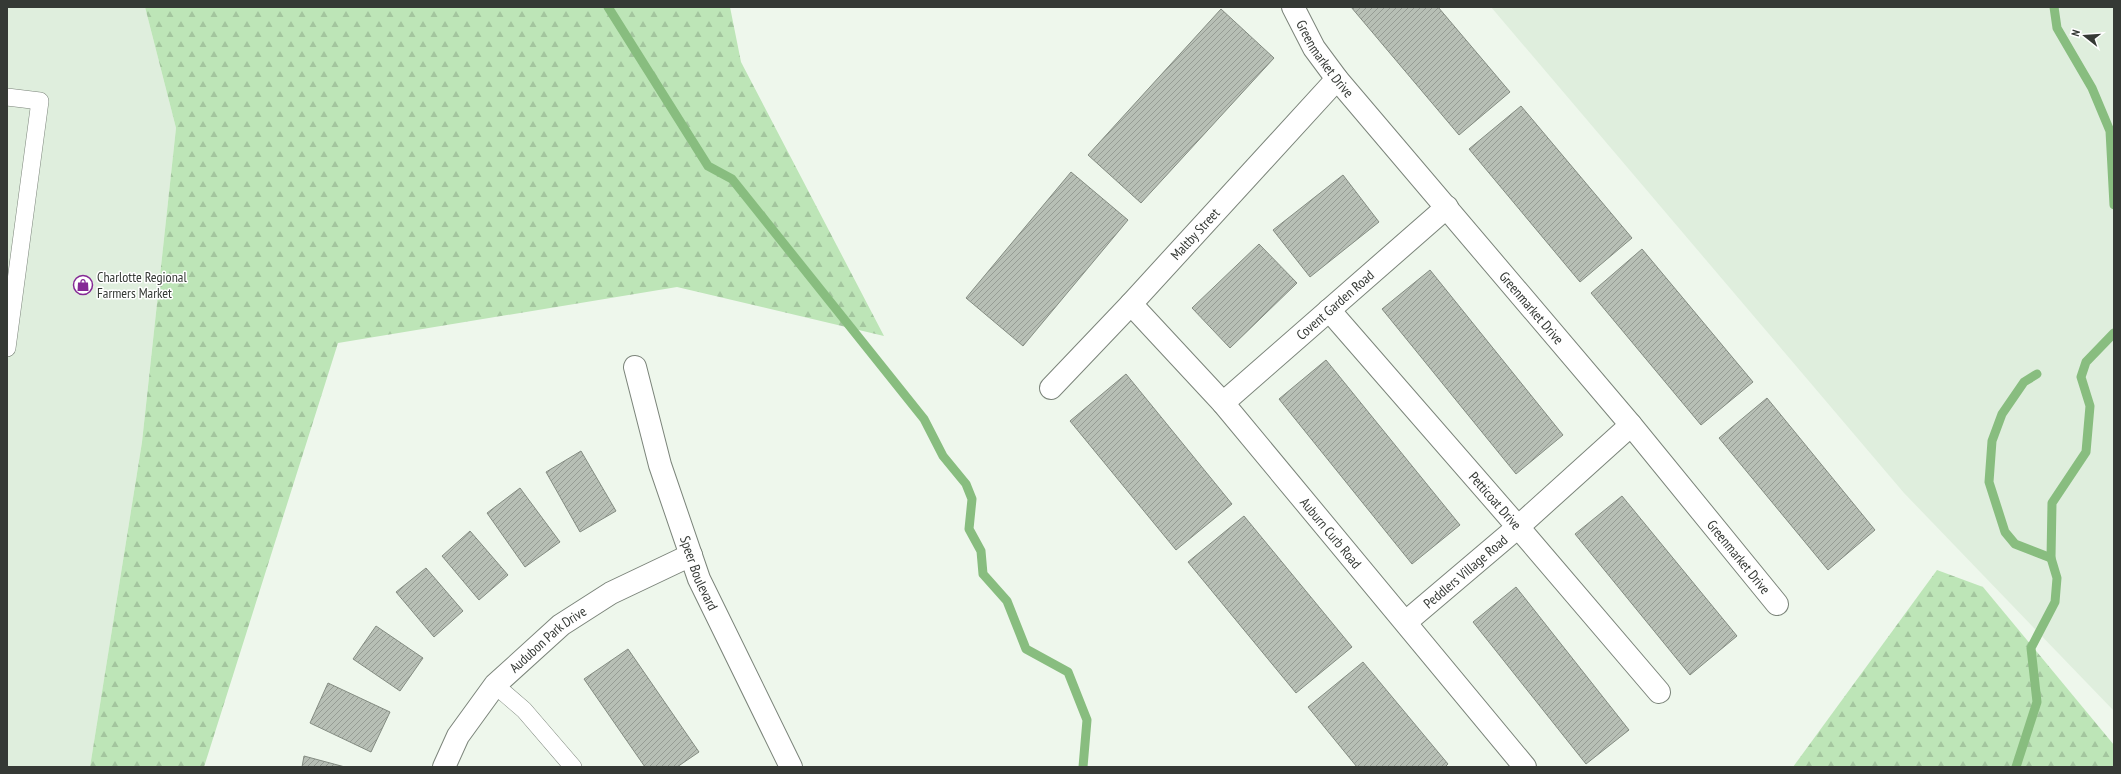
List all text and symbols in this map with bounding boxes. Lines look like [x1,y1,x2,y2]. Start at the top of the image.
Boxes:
north arrow [2065,16,2105,56]
street label: Greenmarket Drive [1292,17,1358,101]
text: N [2068,28,2083,38]
street label: Maltby Street [1167,204,1224,264]
street label: Covent Garden Road [1293,266,1378,344]
place label: Charlotte Regional Farmers Market [97,268,187,302]
street label: Greenmarket Drive [1495,268,1568,348]
shop icon: Charlotte Regional Farmers Market [72,274,94,296]
street label: Petticoat Drive [1465,468,1525,534]
street label: Auburn Curb Road [1296,494,1366,572]
street label: Greenmarket Drive [1703,516,1774,598]
street label: Peddlers Village Road [1420,531,1511,612]
street label: Speer Boulevard [676,533,722,613]
street label: Audubon Park Drive [506,602,590,677]

